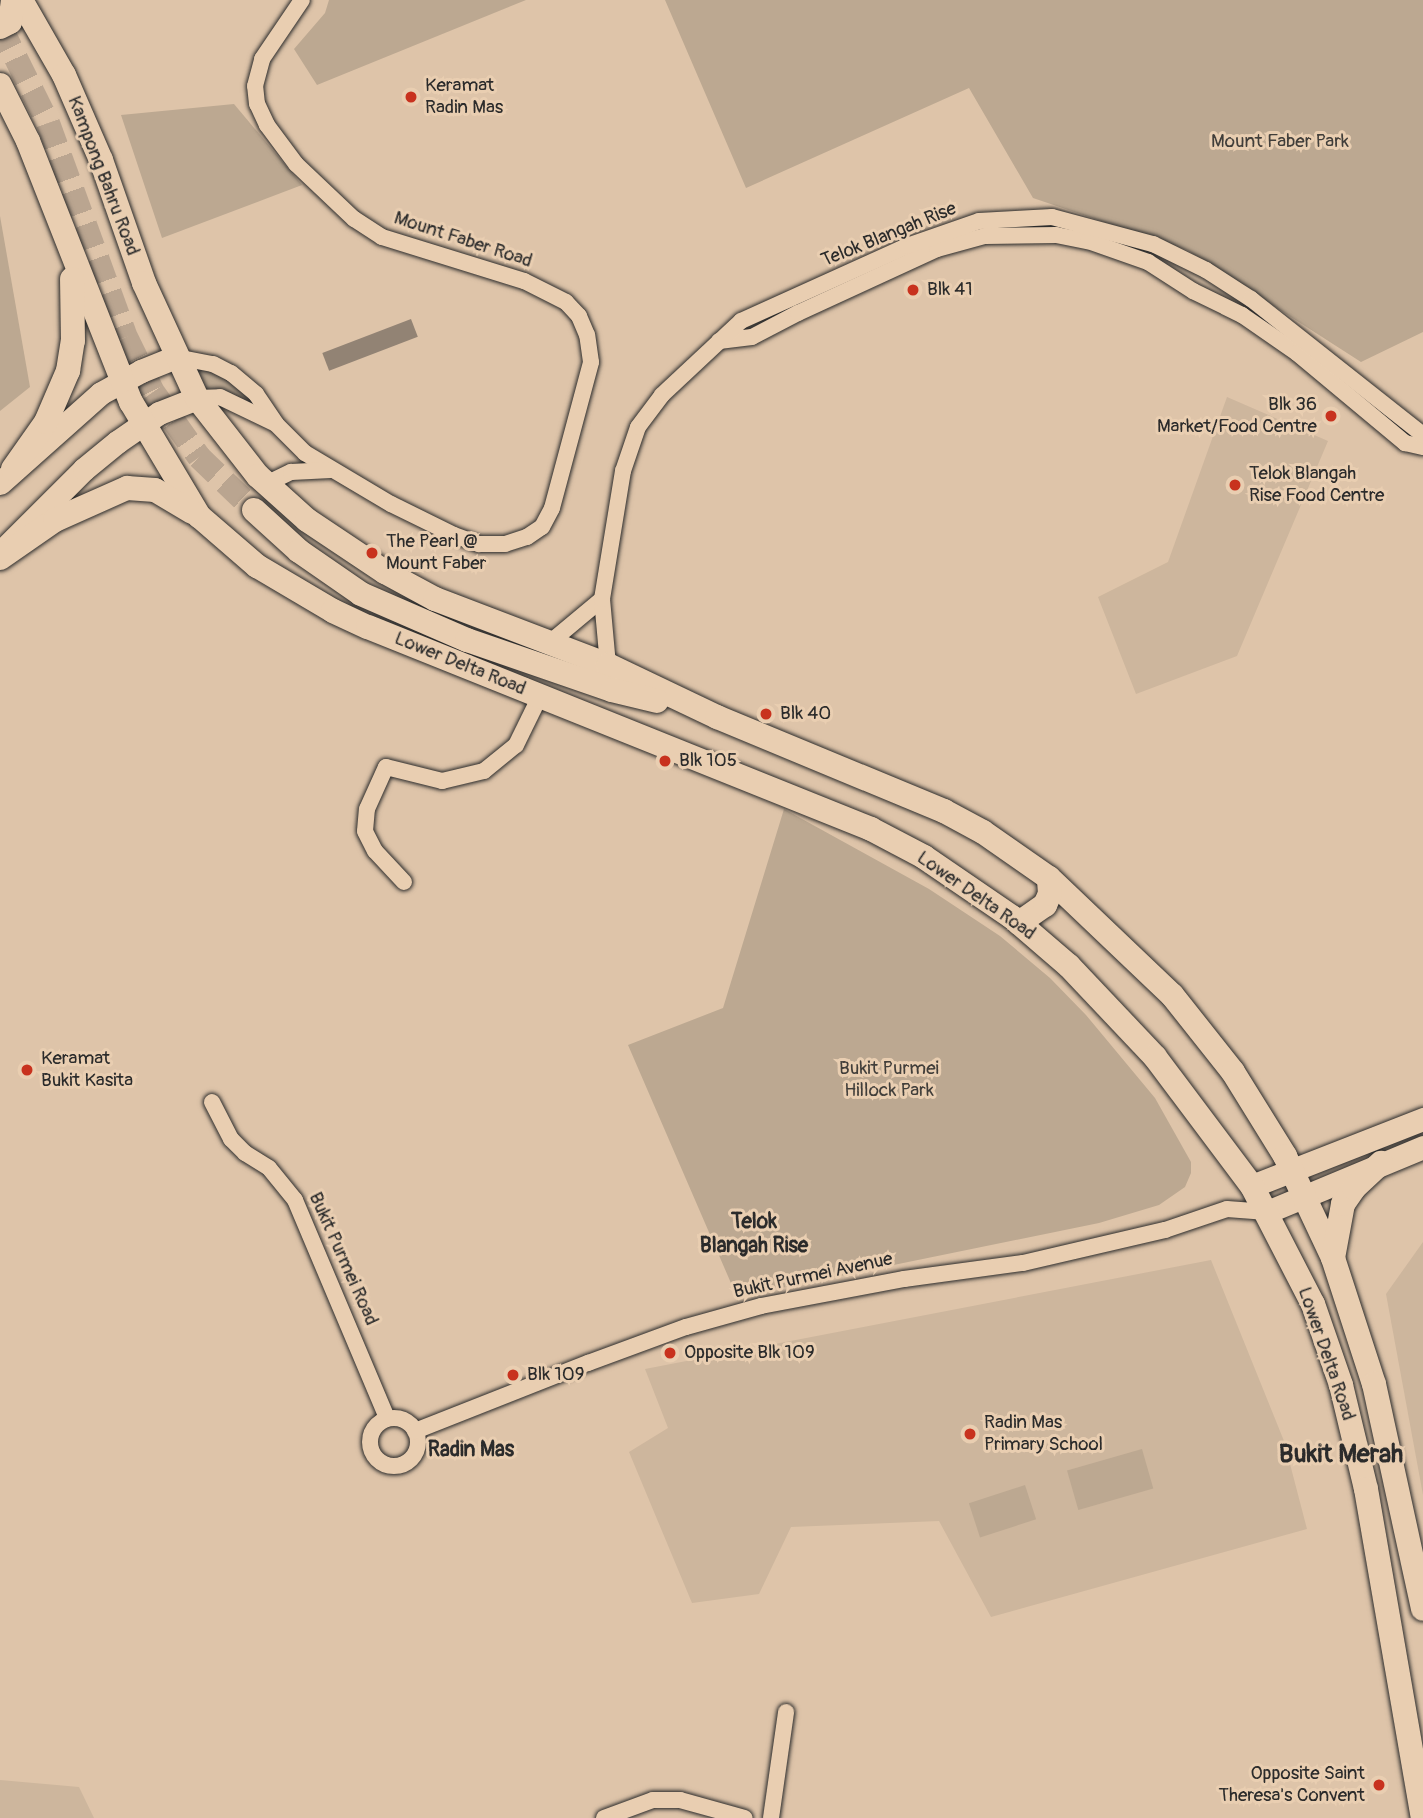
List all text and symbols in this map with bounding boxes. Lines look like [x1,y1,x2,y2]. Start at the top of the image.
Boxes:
place label: Keramat Radin Mas [425,75,503,119]
marker: Keramat Radin Mas [403,89,419,105]
street label: Kampong Bahru Road [62,93,144,259]
park label: Mount Faber Park [1211,131,1349,153]
street label: Telok Blangah Rise [818,198,960,272]
street label: Mount Faber Road [391,207,535,273]
place label: Blk 41 [927,279,973,301]
marker: Blk 41 [905,282,921,298]
place label: Blk 36 Market/Food Centre [1157,394,1317,438]
marker: Blk 36 Market/Food Centre [1323,408,1339,424]
place label: Telok Blangah Rise Food Centre [1249,463,1384,507]
marker: Telok Blangah Rise Food Centre [1227,477,1243,493]
place label: The Pearl @ Mount Faber [386,531,486,575]
marker: The Pearl @ Mount Faber [364,545,380,561]
street label: Lower Delta Road [391,627,529,701]
place label: Blk 40 [780,703,831,725]
marker: Blk 40 [758,706,774,722]
place label: Blk 105 [679,750,737,772]
marker: Blk 105 [657,753,673,769]
street label: Lower Delta Road [912,847,1040,945]
place label: Keramat Bukit Kasita [41,1048,133,1092]
park label: Bukit Purmei Hillock Park [839,1058,939,1102]
marker: Keramat Bukit Kasita [19,1062,35,1078]
street label: Bukit Purmei Road [303,1189,383,1329]
district label: Telok Blangah Rise [700,1209,808,1259]
street label: Bukit Purmei Avenue [731,1248,895,1304]
street label: Lower Delta Road [1292,1284,1360,1424]
place label: Opposite Blk 109 [684,1342,815,1364]
marker: Opposite Blk 109 [662,1345,678,1361]
place label: Blk 109 [527,1364,585,1386]
marker: Blk 109 [505,1367,521,1383]
place label: Radin Mas Primary School [984,1412,1103,1456]
marker: Radin Mas Primary School [962,1426,978,1442]
district label: Radin Mas [428,1437,514,1463]
district label: Bukit Merah [1279,1439,1403,1471]
place label: Opposite Saint Theresa's Convent [1218,1763,1365,1807]
marker: Opposite Saint Theresa's Convent [1371,1777,1387,1793]

